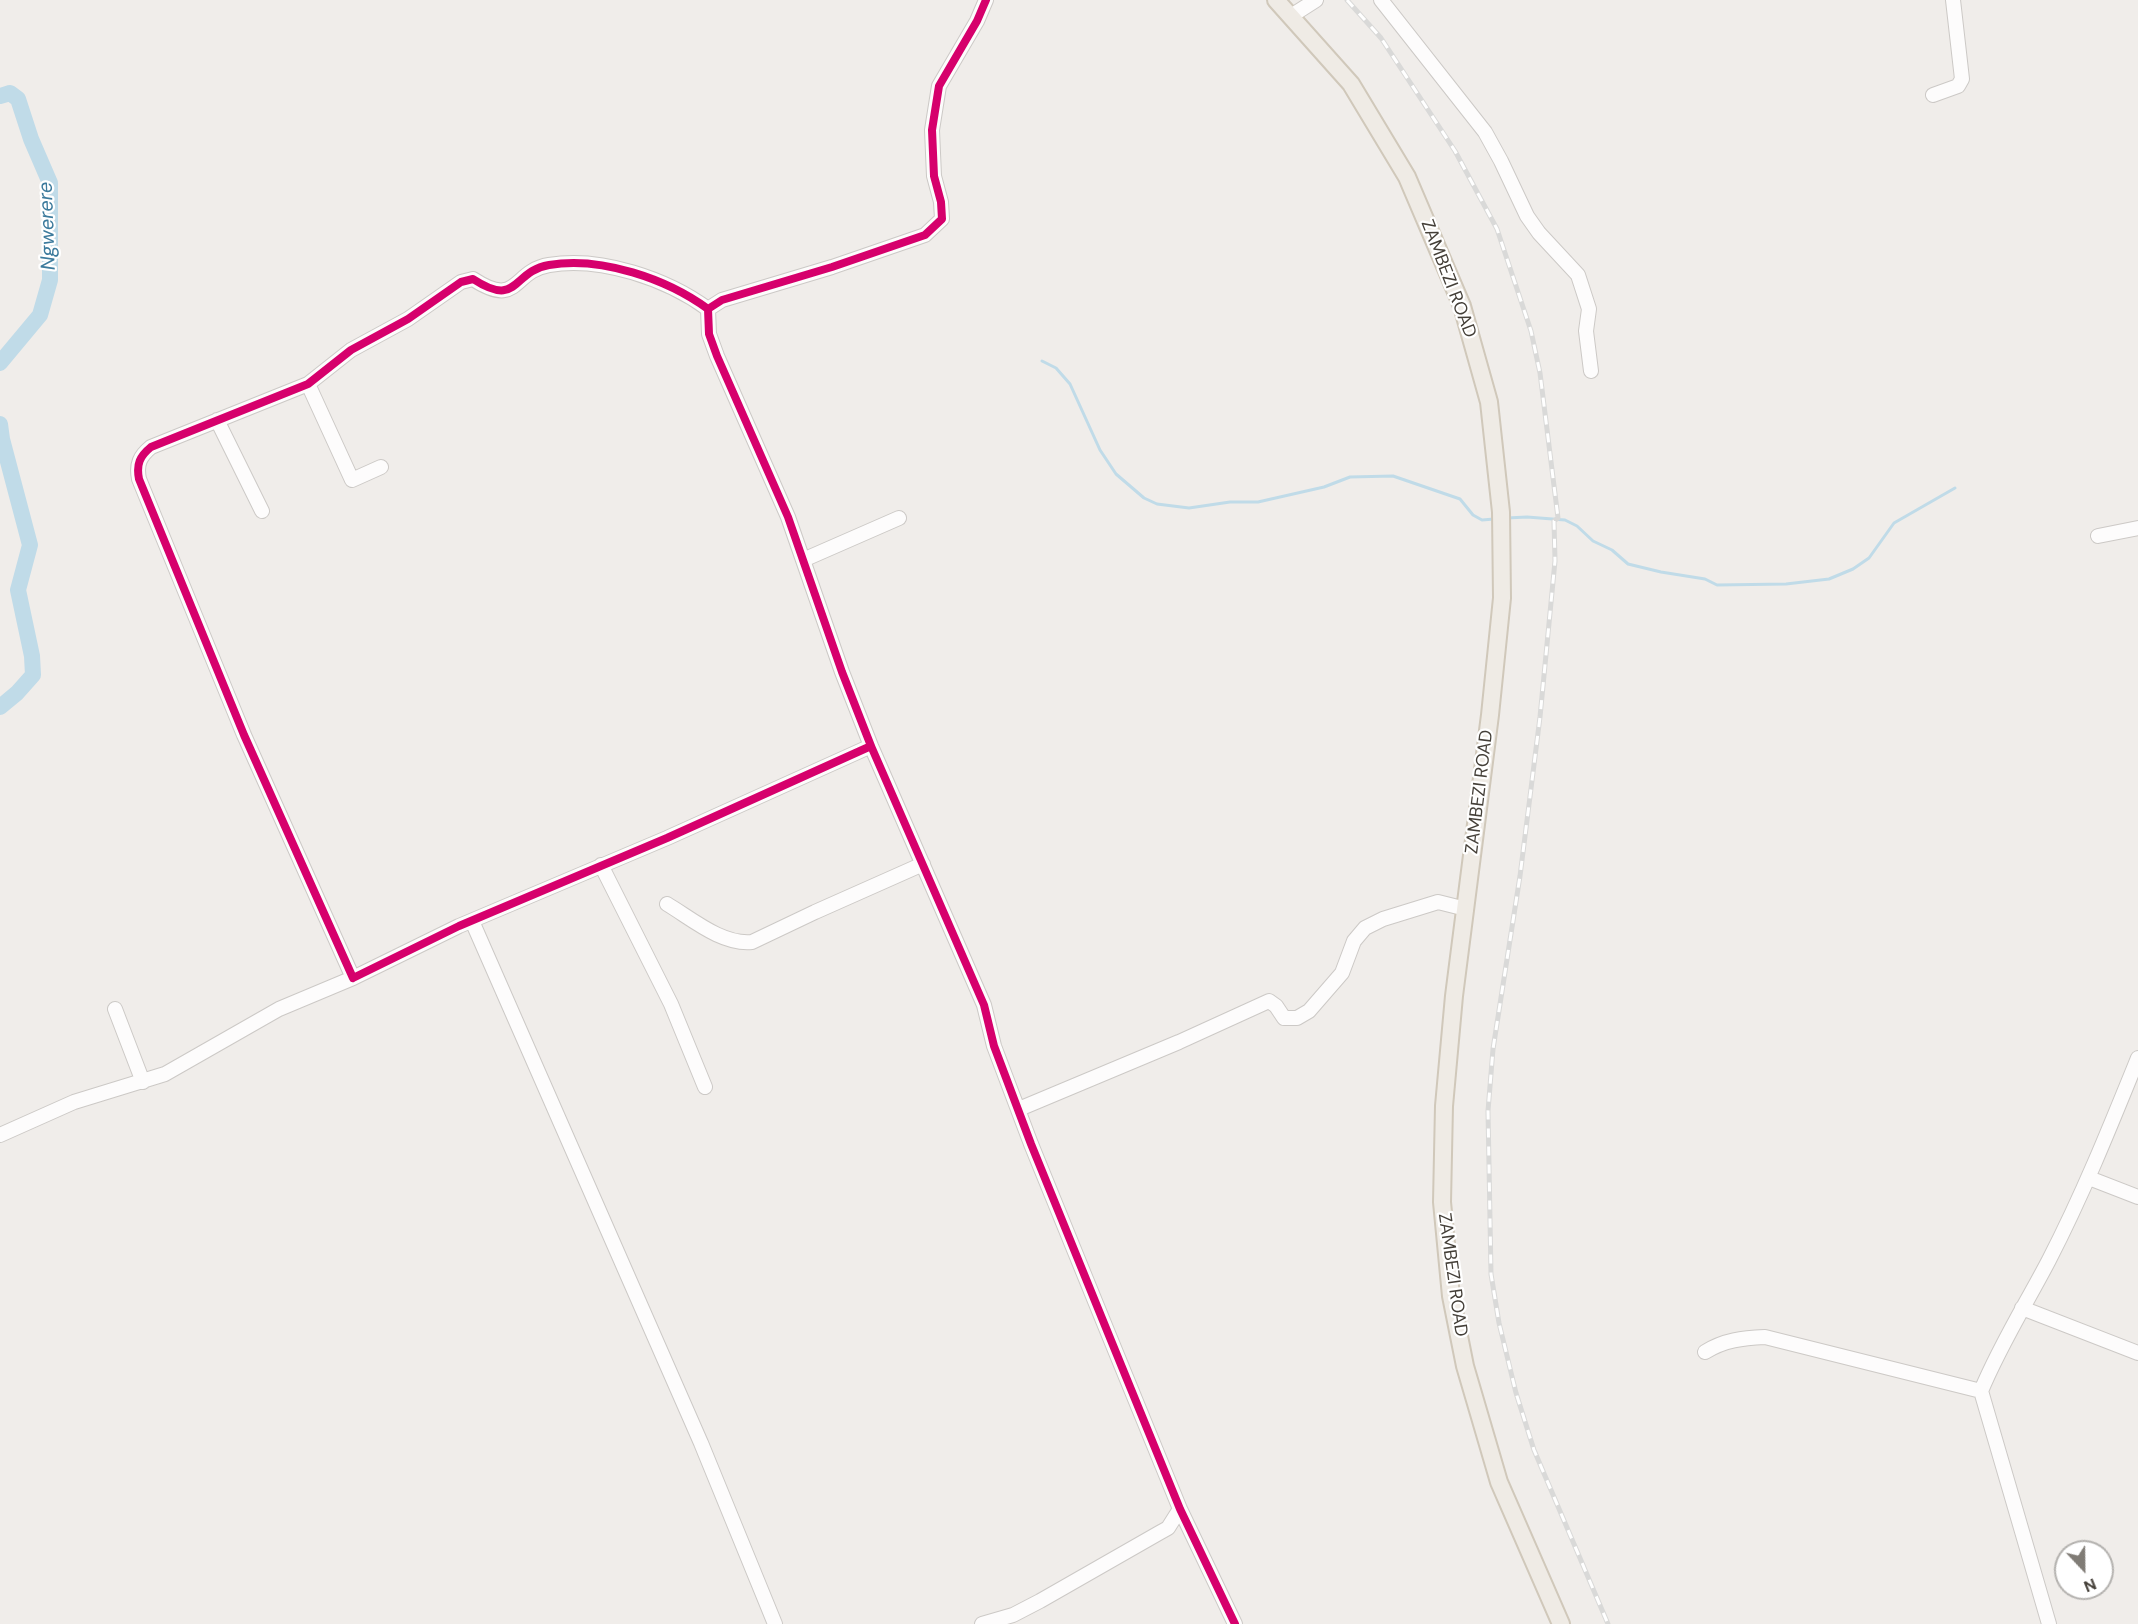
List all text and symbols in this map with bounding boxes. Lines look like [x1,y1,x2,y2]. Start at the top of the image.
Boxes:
water label: Ngwerere [34,181,62,271]
street label: ZAMBEZI ROAD [1416,217,1480,341]
street label: ZAMBEZI ROAD [1462,729,1498,855]
street label: ZAMBEZI ROAD [1433,1212,1471,1338]
north arrow [2054,1540,2114,1600]
text: N [2081,1573,2100,1597]

